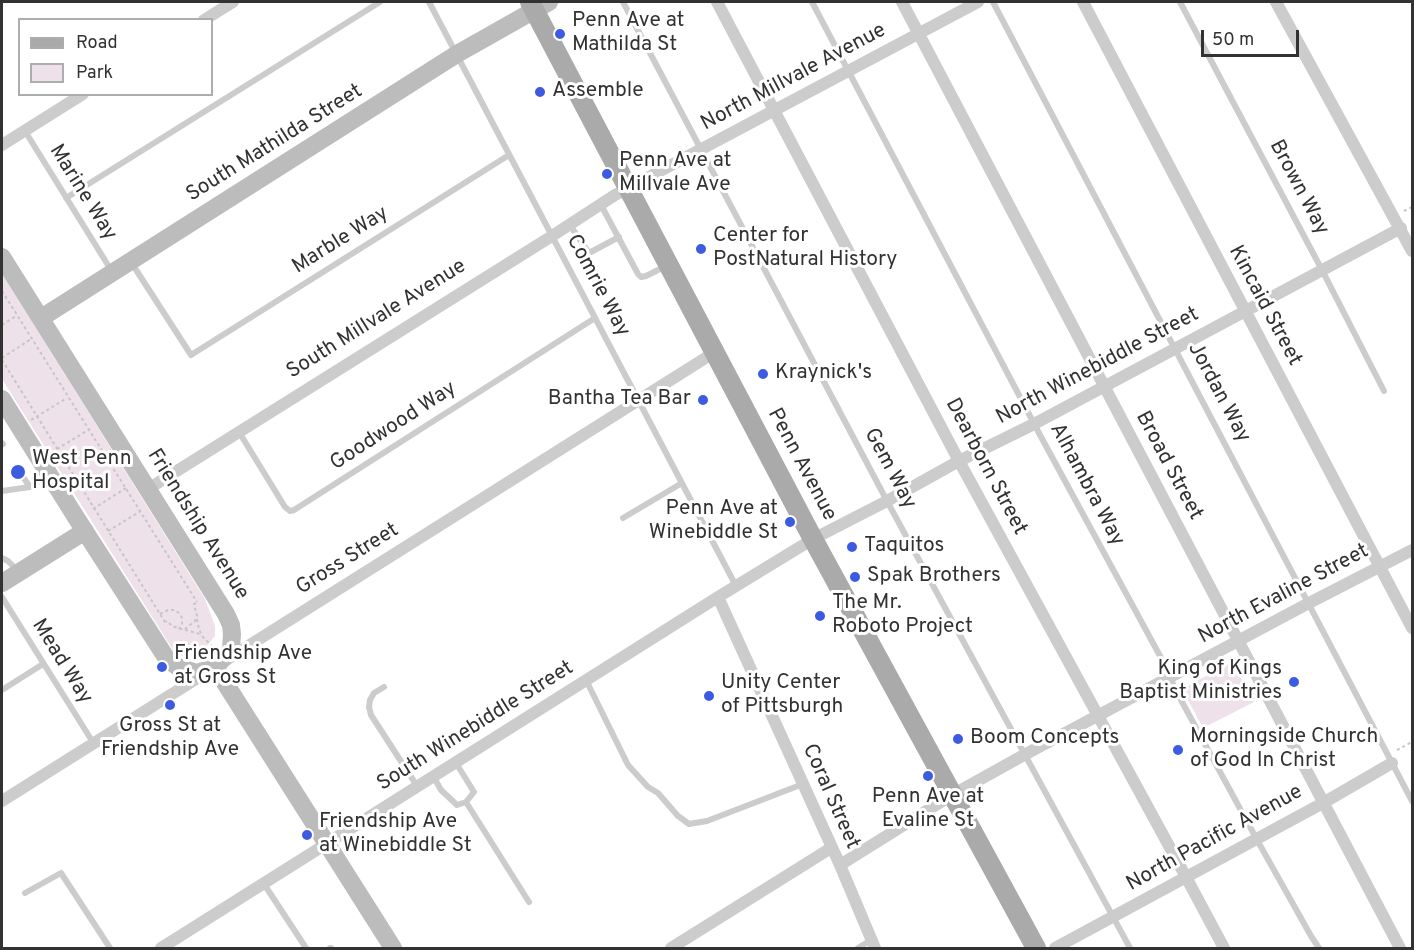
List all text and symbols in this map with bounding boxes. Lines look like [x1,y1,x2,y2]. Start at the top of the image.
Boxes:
place label: Penn Ave at Mathilda St [572,9,684,59]
legend [18,18,213,96]
scale bar [1204,18,1302,56]
street label: North Millvale Avenue [697,19,891,137]
marker: Penn Ave at Mathilda St [553,27,567,41]
text: 50 m [1212,29,1254,52]
text: Road [76,32,118,55]
text: Park [76,62,113,85]
place label: Assemble [552,79,644,105]
street label: South Mathilda Street [182,80,368,208]
marker: Assemble [533,85,547,99]
street label: Brown Way [1262,136,1334,240]
street label: Marine Way [43,140,121,246]
place label: Penn Ave at Millvale Ave [619,149,731,199]
marker: Penn Ave at Millvale Ave [600,167,614,181]
street label: Marble Way [288,202,394,280]
place label: Center for PostNatural History [713,224,897,274]
street label: Comrie Way [560,231,634,341]
marker: Center for PostNatural History [694,242,708,256]
street label: Kincaid Street [1222,242,1306,370]
street label: South Millvale Avenue [283,255,471,385]
street label: North Winebiddle Street [992,303,1204,431]
street label: Jordan Way [1181,339,1255,447]
place label: Kraynick's [775,361,872,387]
marker: Kraynick's [756,367,770,381]
street label: Goodwood Way [326,377,462,477]
place label: Bantha Tea Bar [548,387,691,413]
marker: Bantha Tea Bar [696,393,710,407]
street label: Dearborn Street [938,394,1032,540]
street label: Penn Avenue [761,404,841,526]
street label: Broad Street [1129,407,1207,525]
street label: Alhambra Way [1043,419,1129,551]
street label: Gem Way [857,424,921,514]
street label: Friendship Avenue [140,445,254,605]
place label: West Penn Hospital [32,447,132,497]
marker: West Penn Hospital [9,463,27,481]
place label: Penn Ave at Winebiddle St [649,497,778,547]
marker: Penn Ave at Winebiddle St [783,515,797,529]
street label: Gross Street [292,519,404,601]
place label: Taquitos [864,534,944,560]
street label: North Evaline Street [1195,539,1373,651]
marker: Taquitos [845,540,859,554]
place label: Spak Brothers [867,564,1001,590]
marker: Spak Brothers [848,570,862,584]
place label: The Mr. Roboto Project [832,591,973,641]
marker: The Mr. Roboto Project [813,609,827,623]
street label: Mead Way [25,615,97,709]
place label: Friendship Ave at Gross St [174,642,312,692]
street label: South Winebiddle Street [373,656,579,798]
place label: King of Kings Baptist Ministries [1119,657,1282,707]
marker: Friendship Ave at Gross St [155,660,169,674]
place label: Unity Center of Pittsburgh [721,671,843,721]
marker: King of Kings Baptist Ministries [1287,675,1301,689]
marker: Unity Center of Pittsburgh [702,689,716,703]
marker: Gross St at Friendship Ave [163,698,177,712]
place label: Gross St at Friendship Ave [101,714,239,764]
place label: Morningside Church of God In Christ [1190,725,1378,775]
place label: Boom Concepts [970,726,1119,752]
marker: Boom Concepts [951,732,965,746]
street label: Coral Street [796,741,864,853]
marker: Morningside Church of God In Christ [1171,743,1185,757]
marker: Penn Ave at Evaline St [921,769,935,783]
street label: North Pacific Avenue [1123,780,1307,898]
place label: Penn Ave at Evaline St [872,785,984,835]
place label: Friendship Ave at Winebiddle St [319,810,472,860]
marker: Friendship Ave at Winebiddle St [300,828,314,842]

